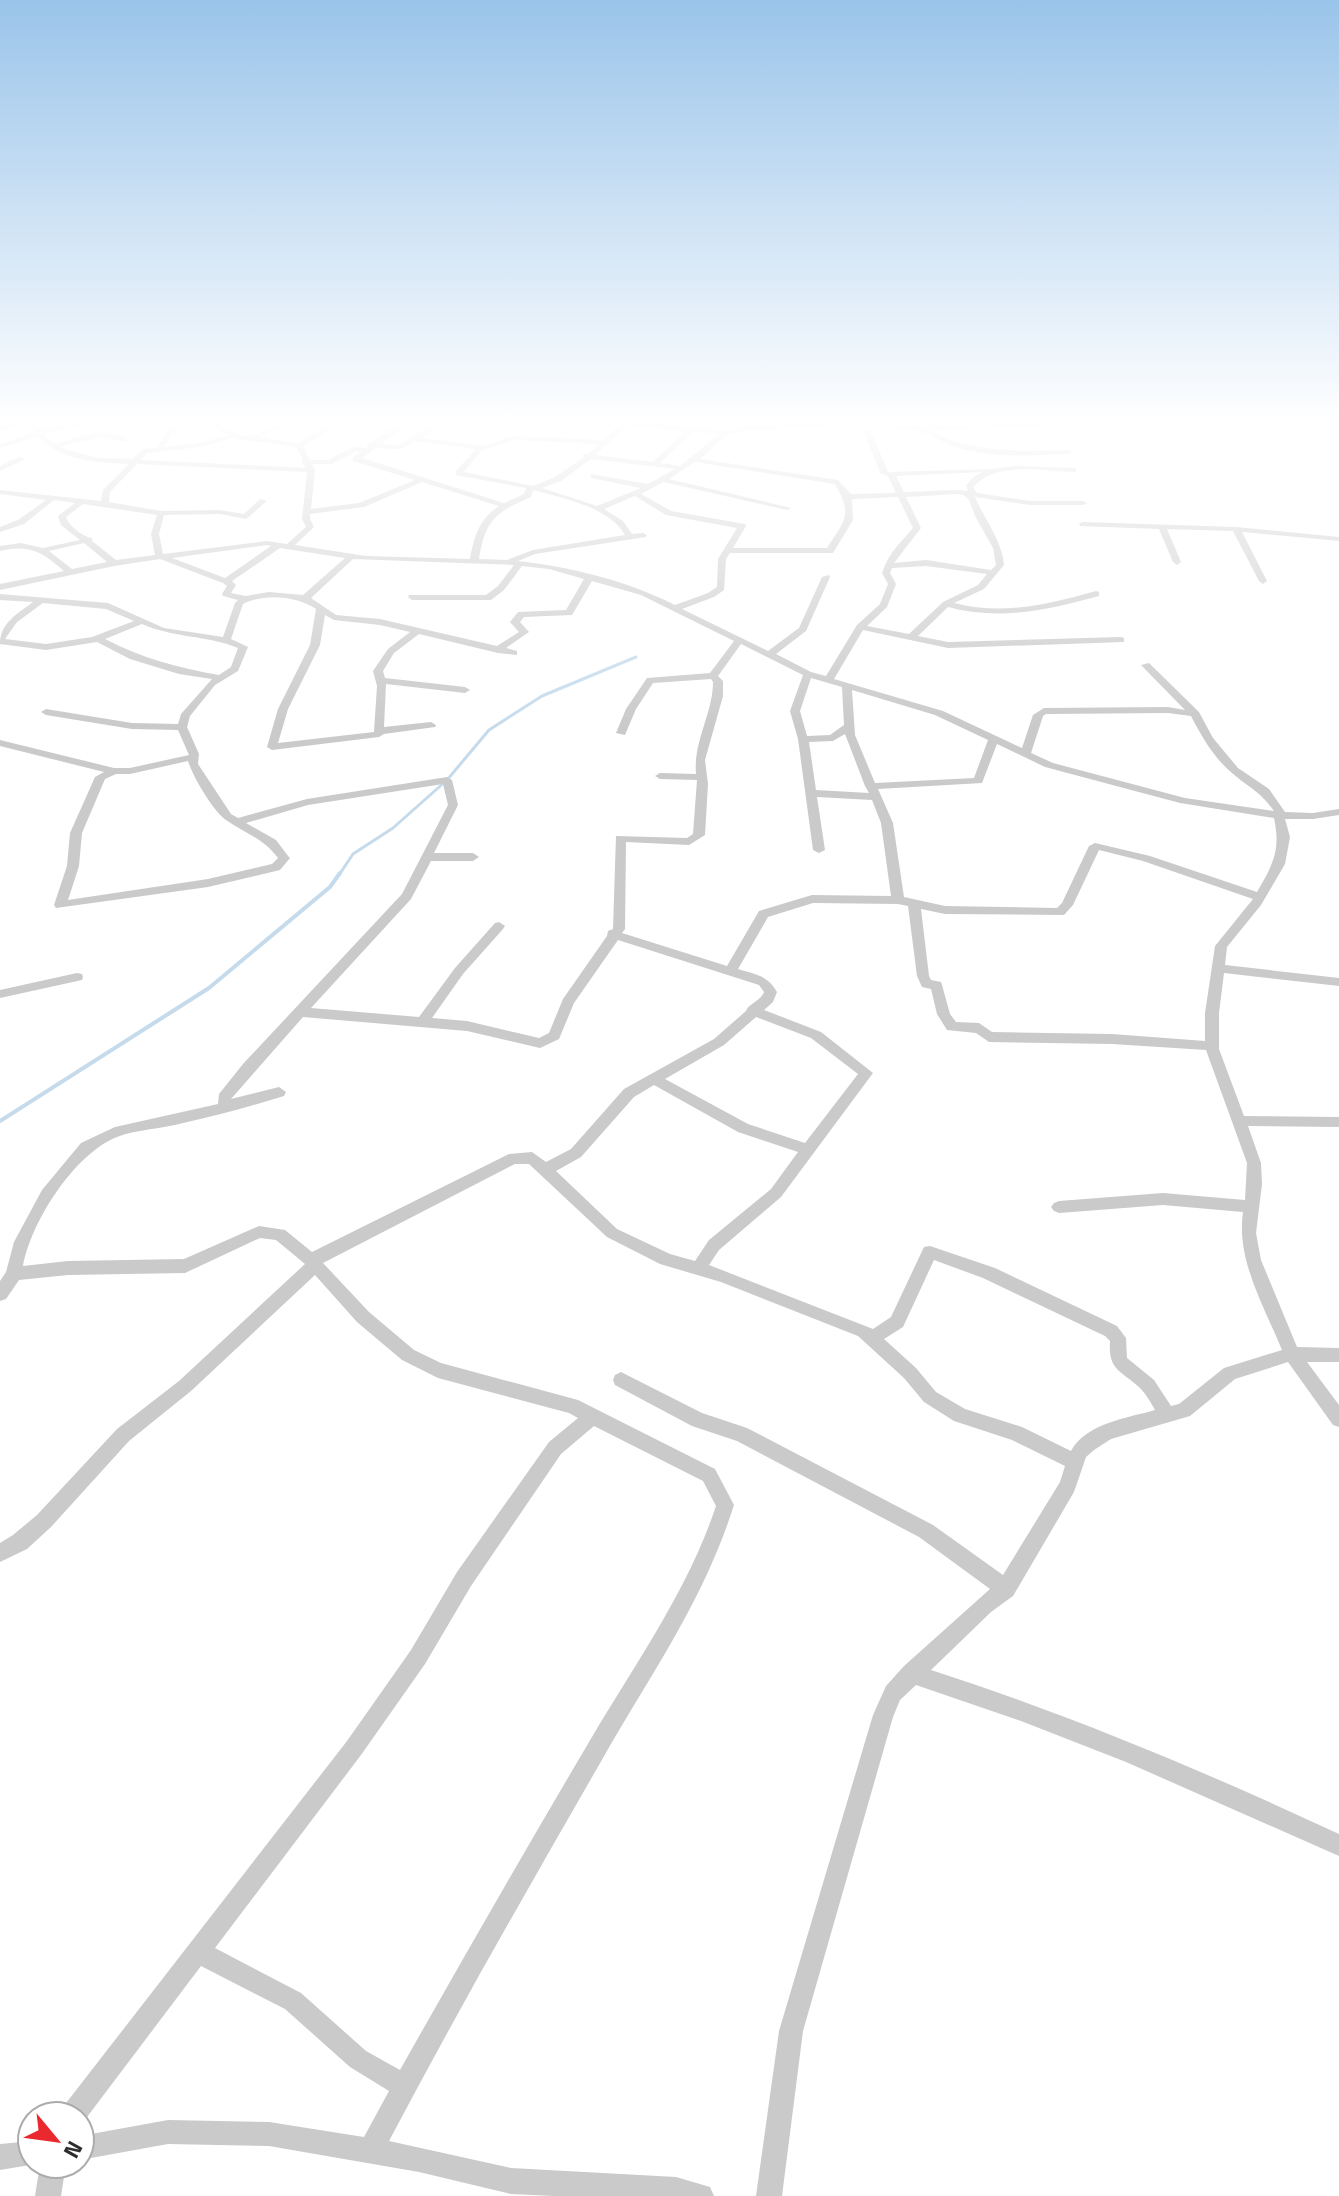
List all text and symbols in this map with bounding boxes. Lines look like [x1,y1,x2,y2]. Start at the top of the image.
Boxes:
north arrow [16,2100,96,2180]
text: N [55,2135,92,2165]

